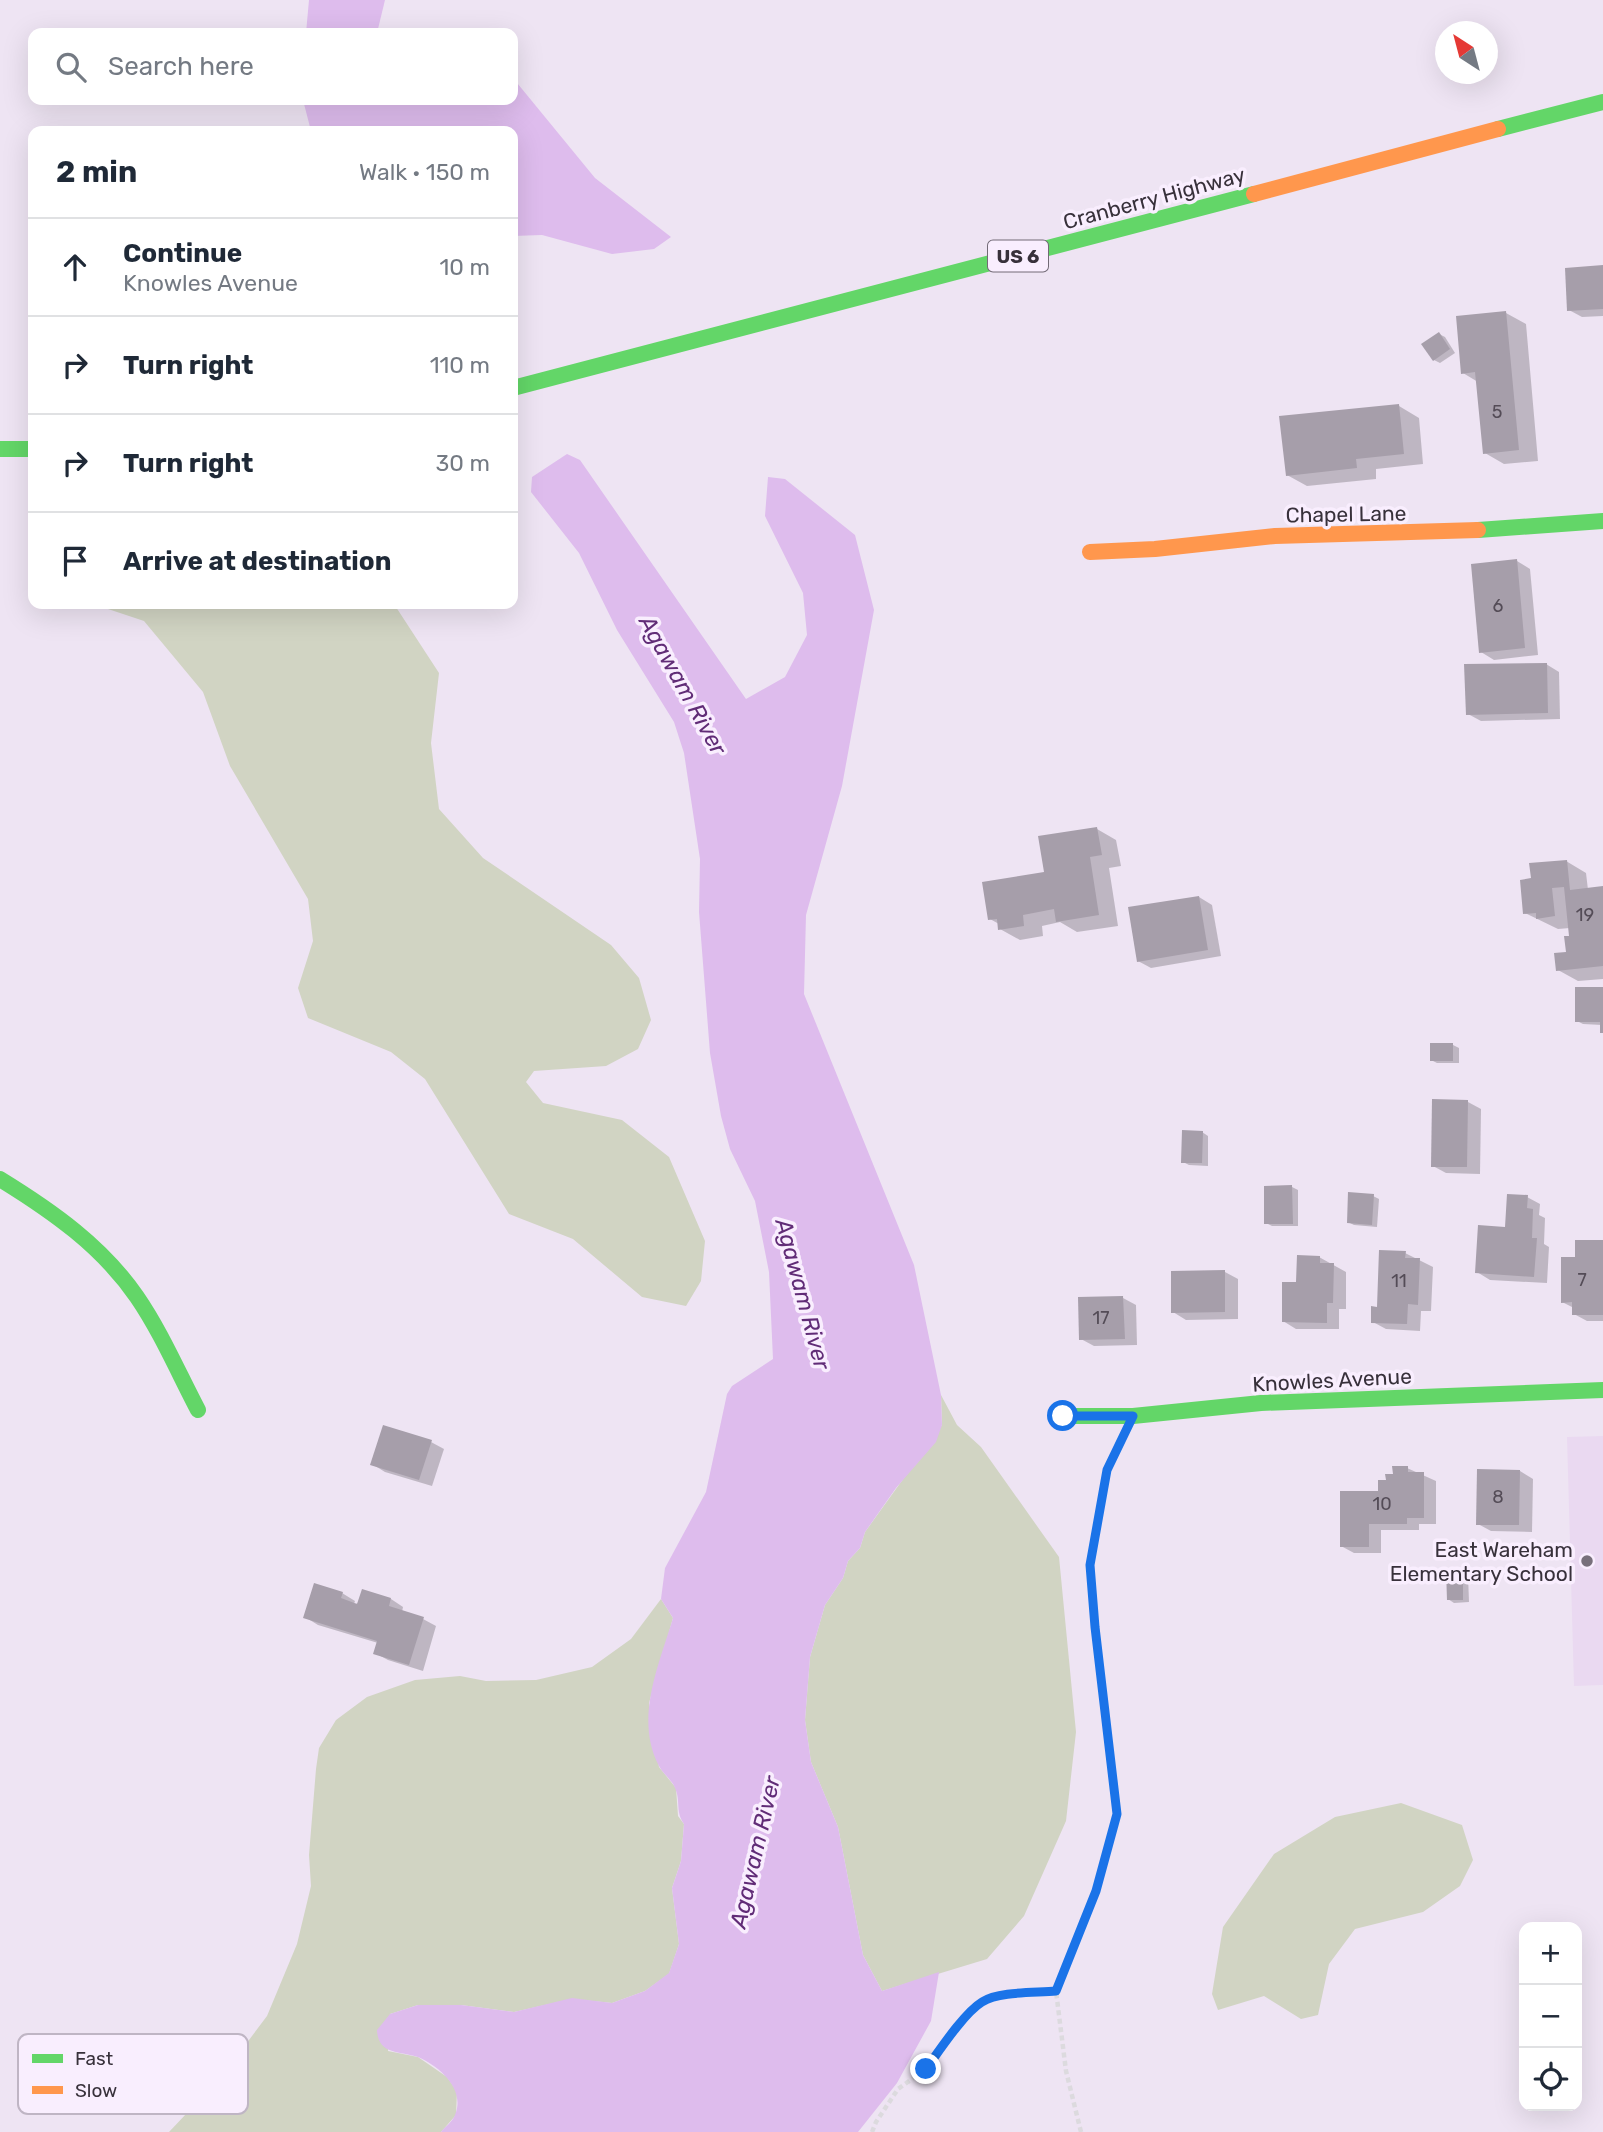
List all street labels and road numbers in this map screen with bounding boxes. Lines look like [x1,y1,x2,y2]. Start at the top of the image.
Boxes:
street label: Cranberry Highway [1060,162,1248,234]
road number: US 6 [988,240,1048,272]
street label: Chapel Lane [1285,500,1407,528]
street label: Knowles Avenue [1252,1363,1412,1397]

